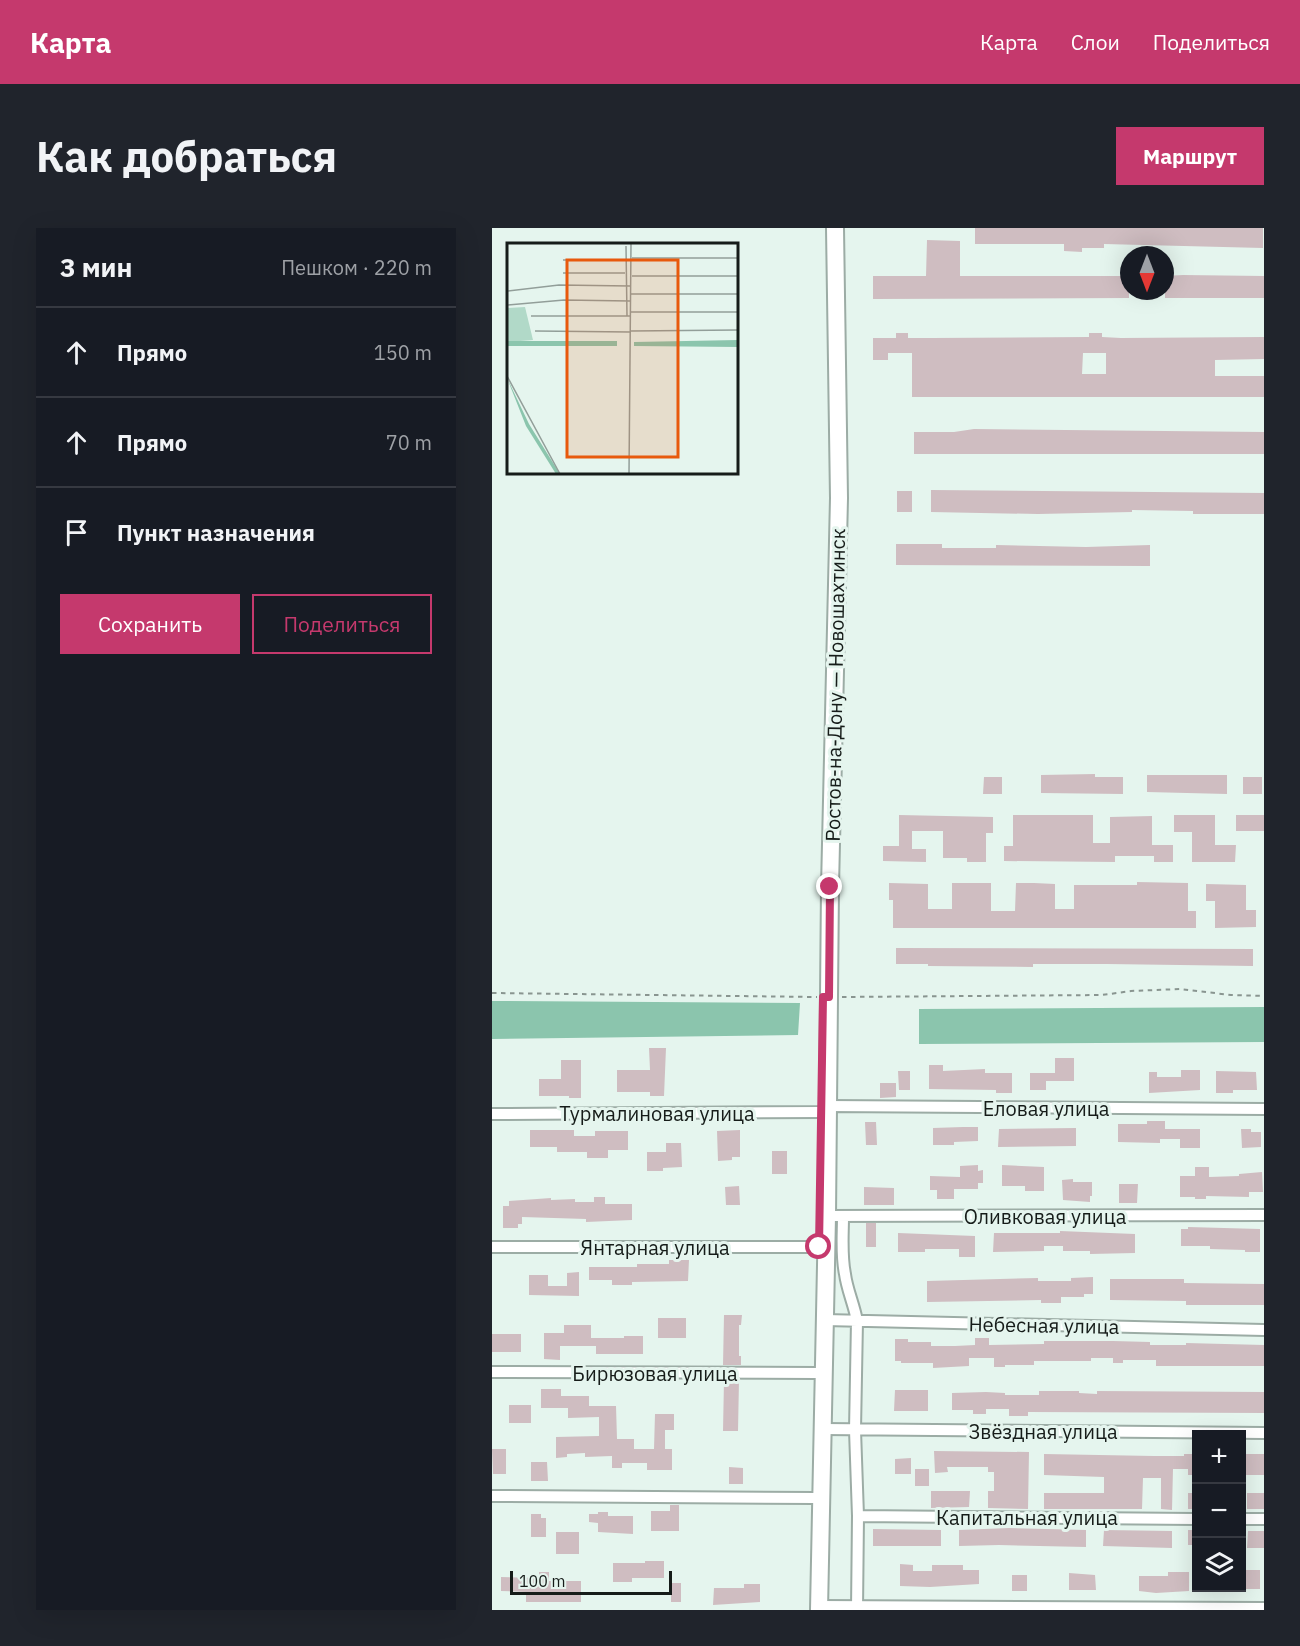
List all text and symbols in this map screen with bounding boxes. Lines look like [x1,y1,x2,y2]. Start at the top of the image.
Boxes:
text: Карта [30,24,111,61]
text: Карта [980,28,1038,56]
text: Слои [1071,28,1120,56]
text: Поделиться [1153,28,1270,56]
button: Маршрут [1116,127,1264,185]
text: Как добраться [36,129,337,184]
inset map [507,243,738,474]
north arrow [1120,246,1174,300]
text: 3 мин [60,250,132,284]
text: Пешком · 220 m [281,254,432,281]
icon: ahead [60,336,93,369]
text: Прямо [117,338,187,367]
text: 150 m [374,339,432,366]
icon: ahead [60,426,93,459]
text: Прямо [117,428,187,457]
text: 70 m [386,429,432,456]
icon: arrive [60,516,93,549]
text: Пункт назначения [117,518,315,547]
street label: Ростов-на-Дону — Новошахтинск [819,528,851,842]
button: Сохранить [60,594,240,654]
button: Поделиться [252,594,432,654]
route end [816,873,842,899]
street label: Еловая улица [983,1095,1110,1122]
street label: Турмалиновая улица [559,1100,755,1127]
street label: Оливковая улица [964,1203,1127,1230]
route start [805,1233,831,1259]
street label: Янтарная улица [580,1234,730,1261]
street label: Небесная улица [968,1310,1120,1340]
street label: Бирюзовая улица [572,1360,738,1387]
street label: Звёздная улица [968,1418,1118,1445]
map controls [1192,1430,1246,1592]
button: + [1192,1430,1246,1484]
button: − [1192,1484,1246,1538]
street label: Капитальная улица [936,1504,1118,1531]
button: layers [1192,1538,1246,1592]
scale bar [510,1568,672,1596]
text: 100 m [519,1571,566,1591]

